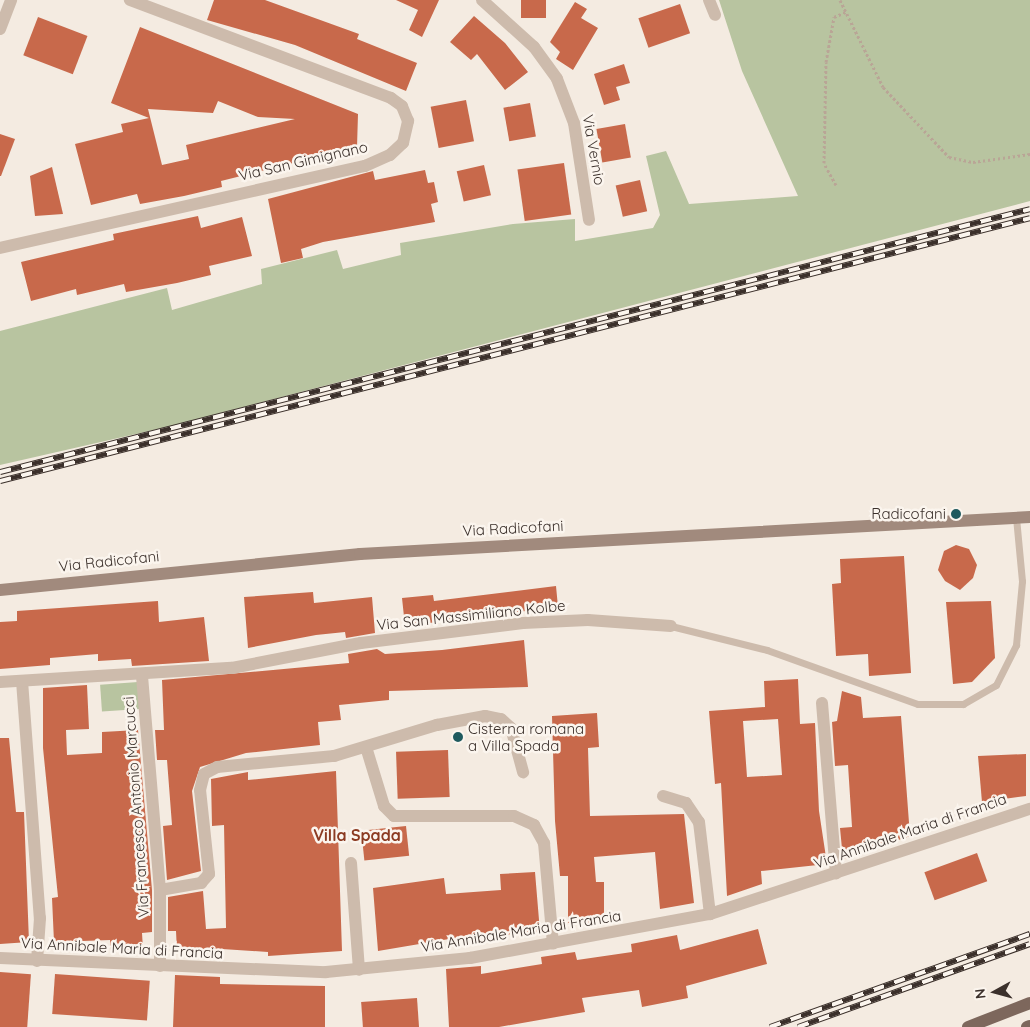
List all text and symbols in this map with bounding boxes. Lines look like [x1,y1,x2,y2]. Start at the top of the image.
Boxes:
street label: Via Vernio [579,113,609,187]
street label: Via San Gimignano [237,137,369,185]
place label: Radicofani [871,505,946,523]
marker: Radicofani [950,508,962,520]
street label: Via Radicofani [462,516,564,540]
street label: Via Radicofani [58,547,160,575]
street label: Via San Massimiliano Kolbe [376,596,566,634]
street label: Via Francesco Antonio Marcucci [119,696,153,918]
place label: Cisterna romana a Villa Spada [468,719,584,754]
marker: Cisterna romana a Villa Spada [452,731,464,743]
street label: Via Annibale Maria di Francia [811,790,1009,872]
district label: Villa Spada [313,825,401,845]
street label: Via Annibale Maria di Francia [420,906,622,956]
street label: Via Annibale Maria di Francia [20,934,224,962]
north arrow [970,967,1020,1017]
text: N [971,988,990,1000]

